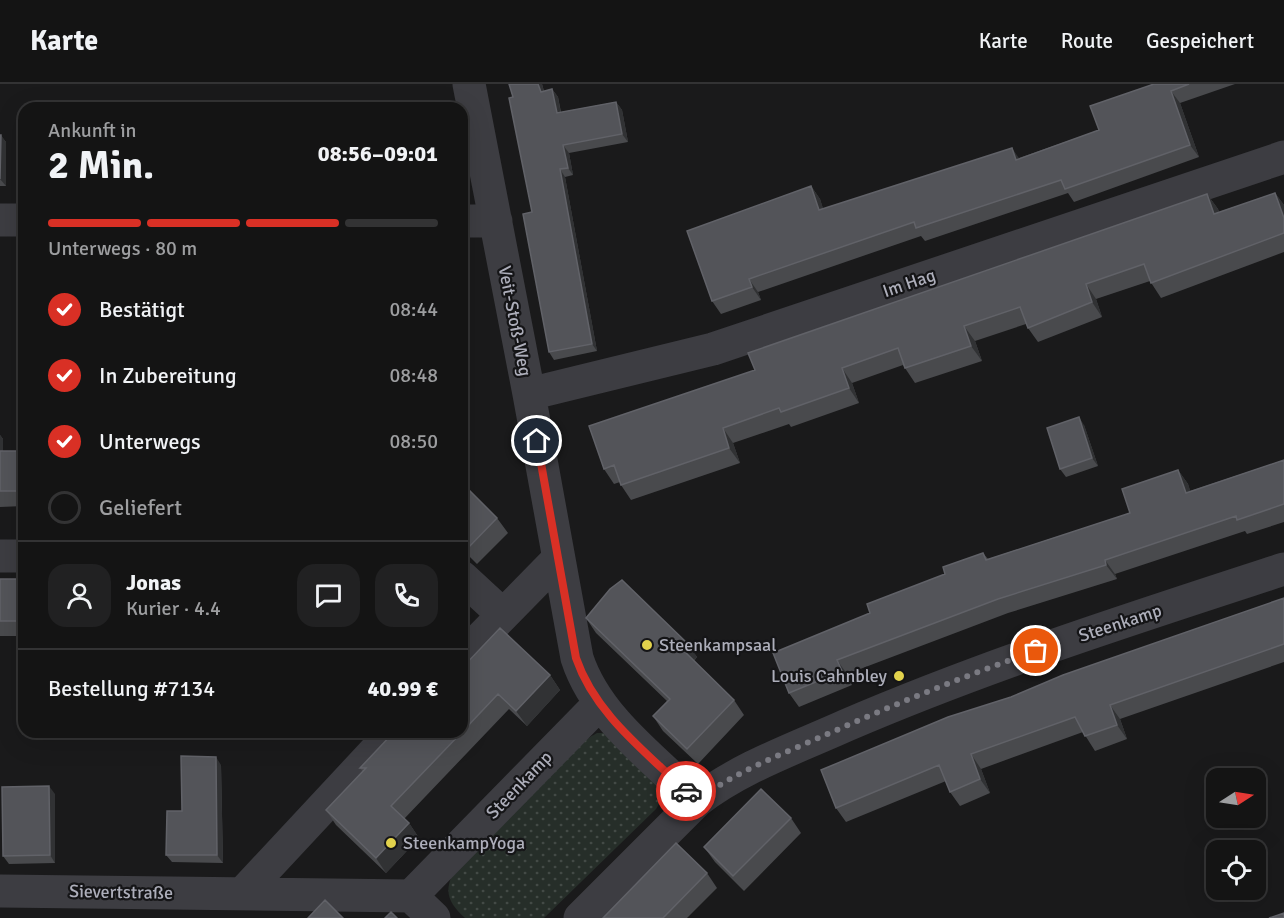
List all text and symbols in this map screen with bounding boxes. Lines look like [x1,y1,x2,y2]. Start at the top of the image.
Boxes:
text: Karte [30,24,98,58]
text: Karte [979,28,1028,54]
text: Route [1061,28,1113,54]
text: Gespeichert [1146,28,1254,54]
text: Ankunft in [48,118,136,143]
text: 08:56–09:01 [318,140,438,167]
text: 2 Min. [48,141,154,189]
text: Unterwegs · 80 m [48,236,197,261]
street label: Veit-Stoß-Weg [494,264,536,378]
street label: Im Hag [880,264,938,302]
icon: check [48,293,81,326]
text: Bestätigt [99,296,185,323]
text: 08:44 [389,297,438,322]
icon: check [48,359,81,392]
text: In Zubereitung [99,362,237,389]
text: 08:48 [389,363,438,388]
pin [511,415,562,466]
icon: home [520,424,553,457]
icon: check [48,425,81,458]
text: Unterwegs [99,428,201,455]
text: 08:50 [389,429,438,454]
text: Geliefert [99,494,182,521]
button: person [48,564,111,627]
button: chat [297,564,360,627]
button: phone [375,564,438,627]
text: Jonas [126,569,181,596]
text: Kurier · 4.4 [126,596,221,621]
street label: Steenkamp [1076,599,1164,647]
pin [1010,625,1061,676]
place label: Steenkampsaal [659,634,776,656]
icon: bag [1019,634,1052,667]
marker: Steenkampsaal [640,638,654,652]
place label: Louis Cahnbley [771,665,888,687]
marker: Louis Cahnbley [892,669,906,683]
text: Bestellung #7134 [48,675,215,702]
text: 40.99 € [367,675,438,702]
street label: Steenkamp [481,746,557,824]
courier [656,761,716,821]
north arrow [1206,768,1266,828]
map controls [1206,768,1266,900]
icon: car [670,775,703,808]
place label: SteenkampYoga [403,832,525,854]
marker: SteenkampYoga [384,836,398,850]
button: locate [1206,840,1266,900]
street label: Sievertstraße [69,880,173,904]

